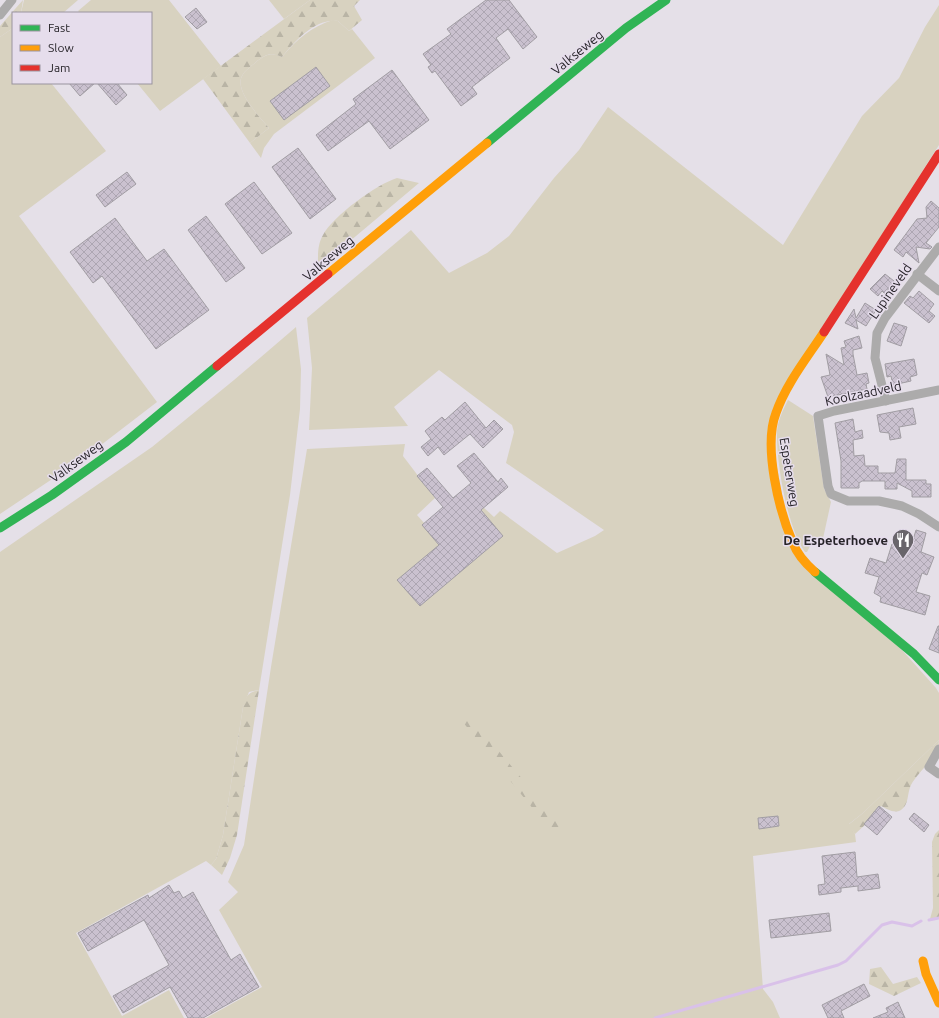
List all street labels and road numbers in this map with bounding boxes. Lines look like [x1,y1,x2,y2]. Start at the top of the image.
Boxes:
street label: Valkseweg [548,27,606,77]
street label: Valkseweg [300,233,356,283]
street label: Lupineveld [866,261,914,321]
street label: Koolzaadveld [823,378,903,408]
street label: Espeterweg [778,436,802,508]
street label: Valkseweg [47,437,105,485]

